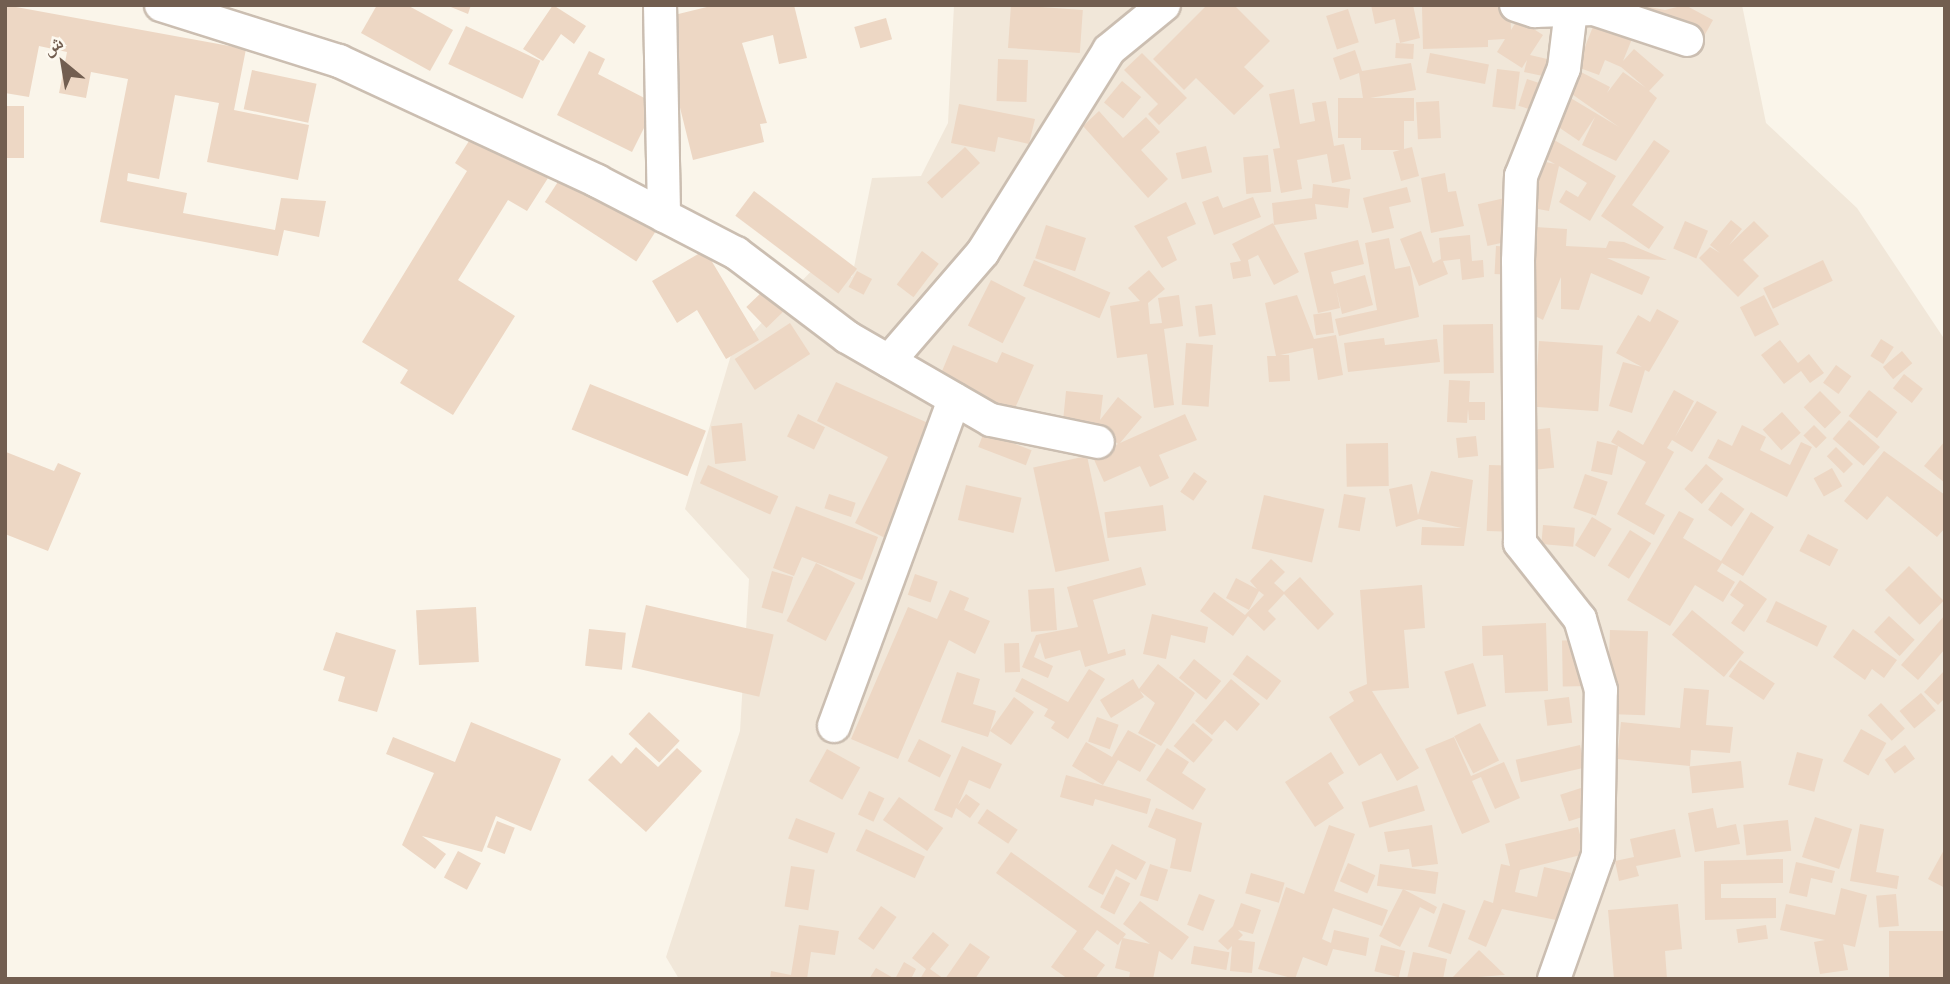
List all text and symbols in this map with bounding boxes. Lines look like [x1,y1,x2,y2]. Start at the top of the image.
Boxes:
north arrow [28,28,98,98]
text: ش [38,29,67,60]

